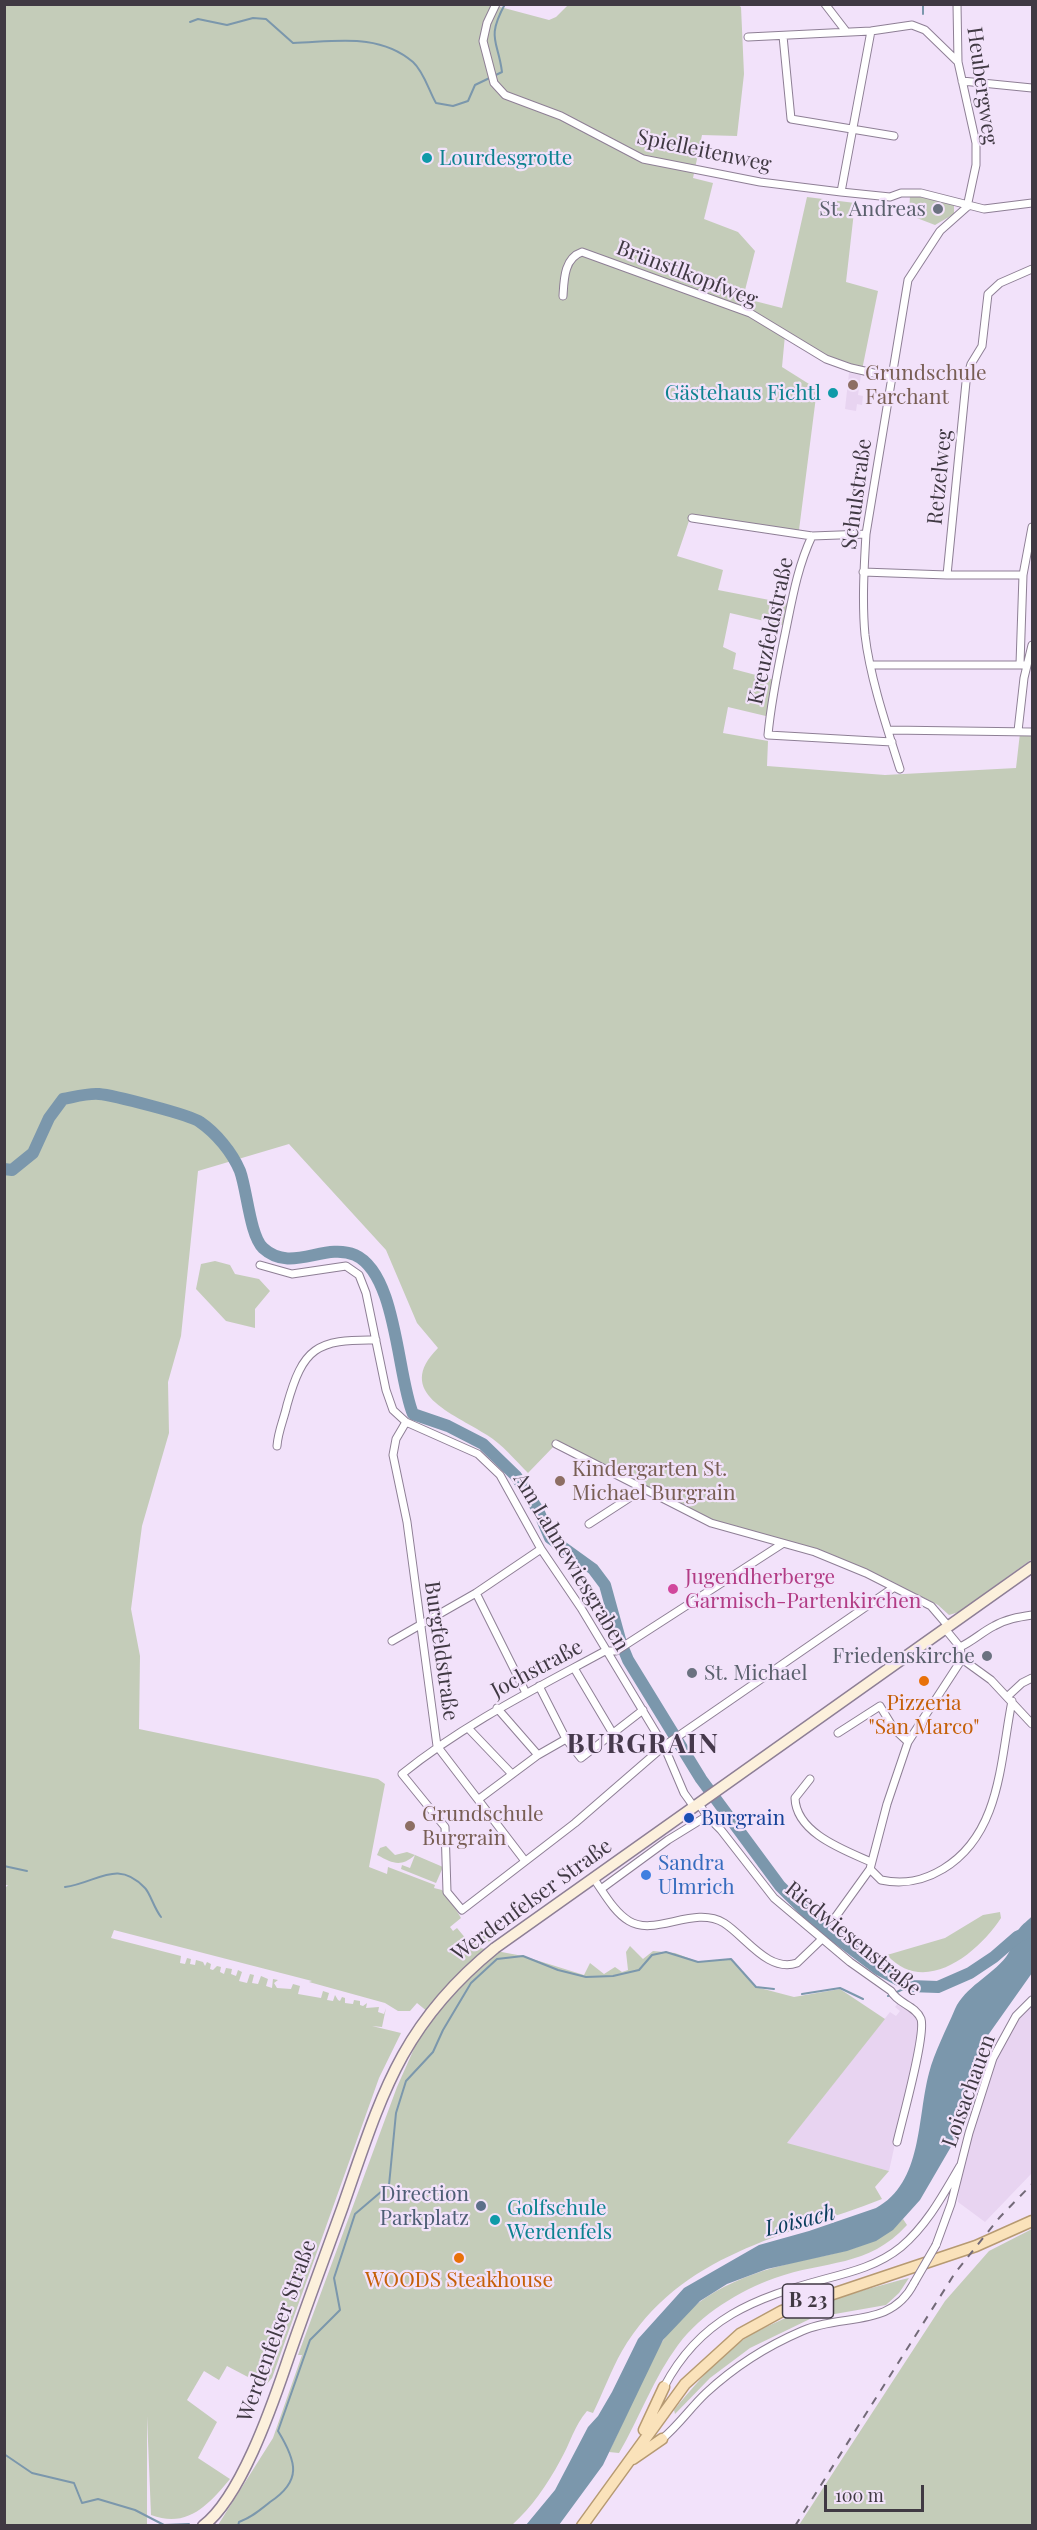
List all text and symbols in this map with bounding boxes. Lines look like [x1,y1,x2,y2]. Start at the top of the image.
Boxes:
street label: Heubergweg [961,25,1003,147]
street label: Spielleitenweg [634,124,774,178]
place label: Lourdesgrotte [439,145,572,171]
marker: Lourdesgrotte [420,151,434,165]
place label: St. Andreas [819,196,926,222]
marker: St. Andreas [931,202,945,216]
street label: Brünstlkopfweg [613,235,761,313]
place label: Grundschule Farchant [865,360,987,410]
marker: Grundschule Farchant [846,378,860,392]
place label: Gästehaus Fichtl [665,380,821,406]
marker: Gästehaus Fichtl [826,386,840,400]
street label: Retzelweg [922,428,958,526]
street label: Schulstraße [837,437,877,551]
street label: Kreuzfeldstraße [743,555,799,707]
place label: Kindergarten St. Michael Burgrain [572,1456,736,1506]
street label: Am Lahnewiesgraben [508,1468,634,1656]
marker: Kindergarten St. Michael Burgrain [553,1474,567,1488]
place label: Jugendherberge Garmisch-Partenkirchen [685,1564,921,1614]
street label: Burgfeldstraße [419,1580,463,1722]
marker: Jugendherberge Garmisch-Partenkirchen [666,1582,680,1596]
street label: Jochstraße [487,1634,587,1704]
place label: Friedenskirche [832,1643,975,1669]
marker: Friedenskirche [980,1649,994,1663]
place label: St. Michael [704,1660,807,1686]
marker: St. Michael [685,1666,699,1680]
marker: Pizzeria "San Marco" [917,1674,931,1688]
place label: Pizzeria "San Marco" [869,1690,979,1740]
district label: BURGRAIN [566,1729,720,1761]
place label: Grundschule Burgrain [422,1801,544,1851]
place label: Burgrain [701,1805,785,1831]
marker: Burgrain [682,1811,696,1825]
marker: Grundschule Burgrain [403,1819,417,1833]
street label: Werdenfelser Straße [447,1833,617,1967]
place label: Sandra Ulmrich [658,1850,735,1900]
marker: Sandra Ulmrich [639,1868,653,1882]
street label: Riedwiesenstraße [780,1876,926,2002]
street label: Loisachauen [937,2031,1001,2151]
place label: Direction Parkplatz [380,2181,469,2231]
place label: Golfschule Werdenfels [507,2195,612,2245]
marker: Direction Parkplatz [474,2199,488,2213]
water label: Loisach [762,2200,838,2242]
marker: Golfschule Werdenfels [488,2213,502,2227]
street label: Werdenfelser Straße [232,2237,322,2425]
marker: WOODS Steakhouse [452,2251,466,2265]
place label: WOODS Steakhouse [365,2267,553,2293]
road number: B 23 [782,2284,834,2318]
scale bar [827,2473,928,2511]
text: 100 m [835,2483,884,2507]

